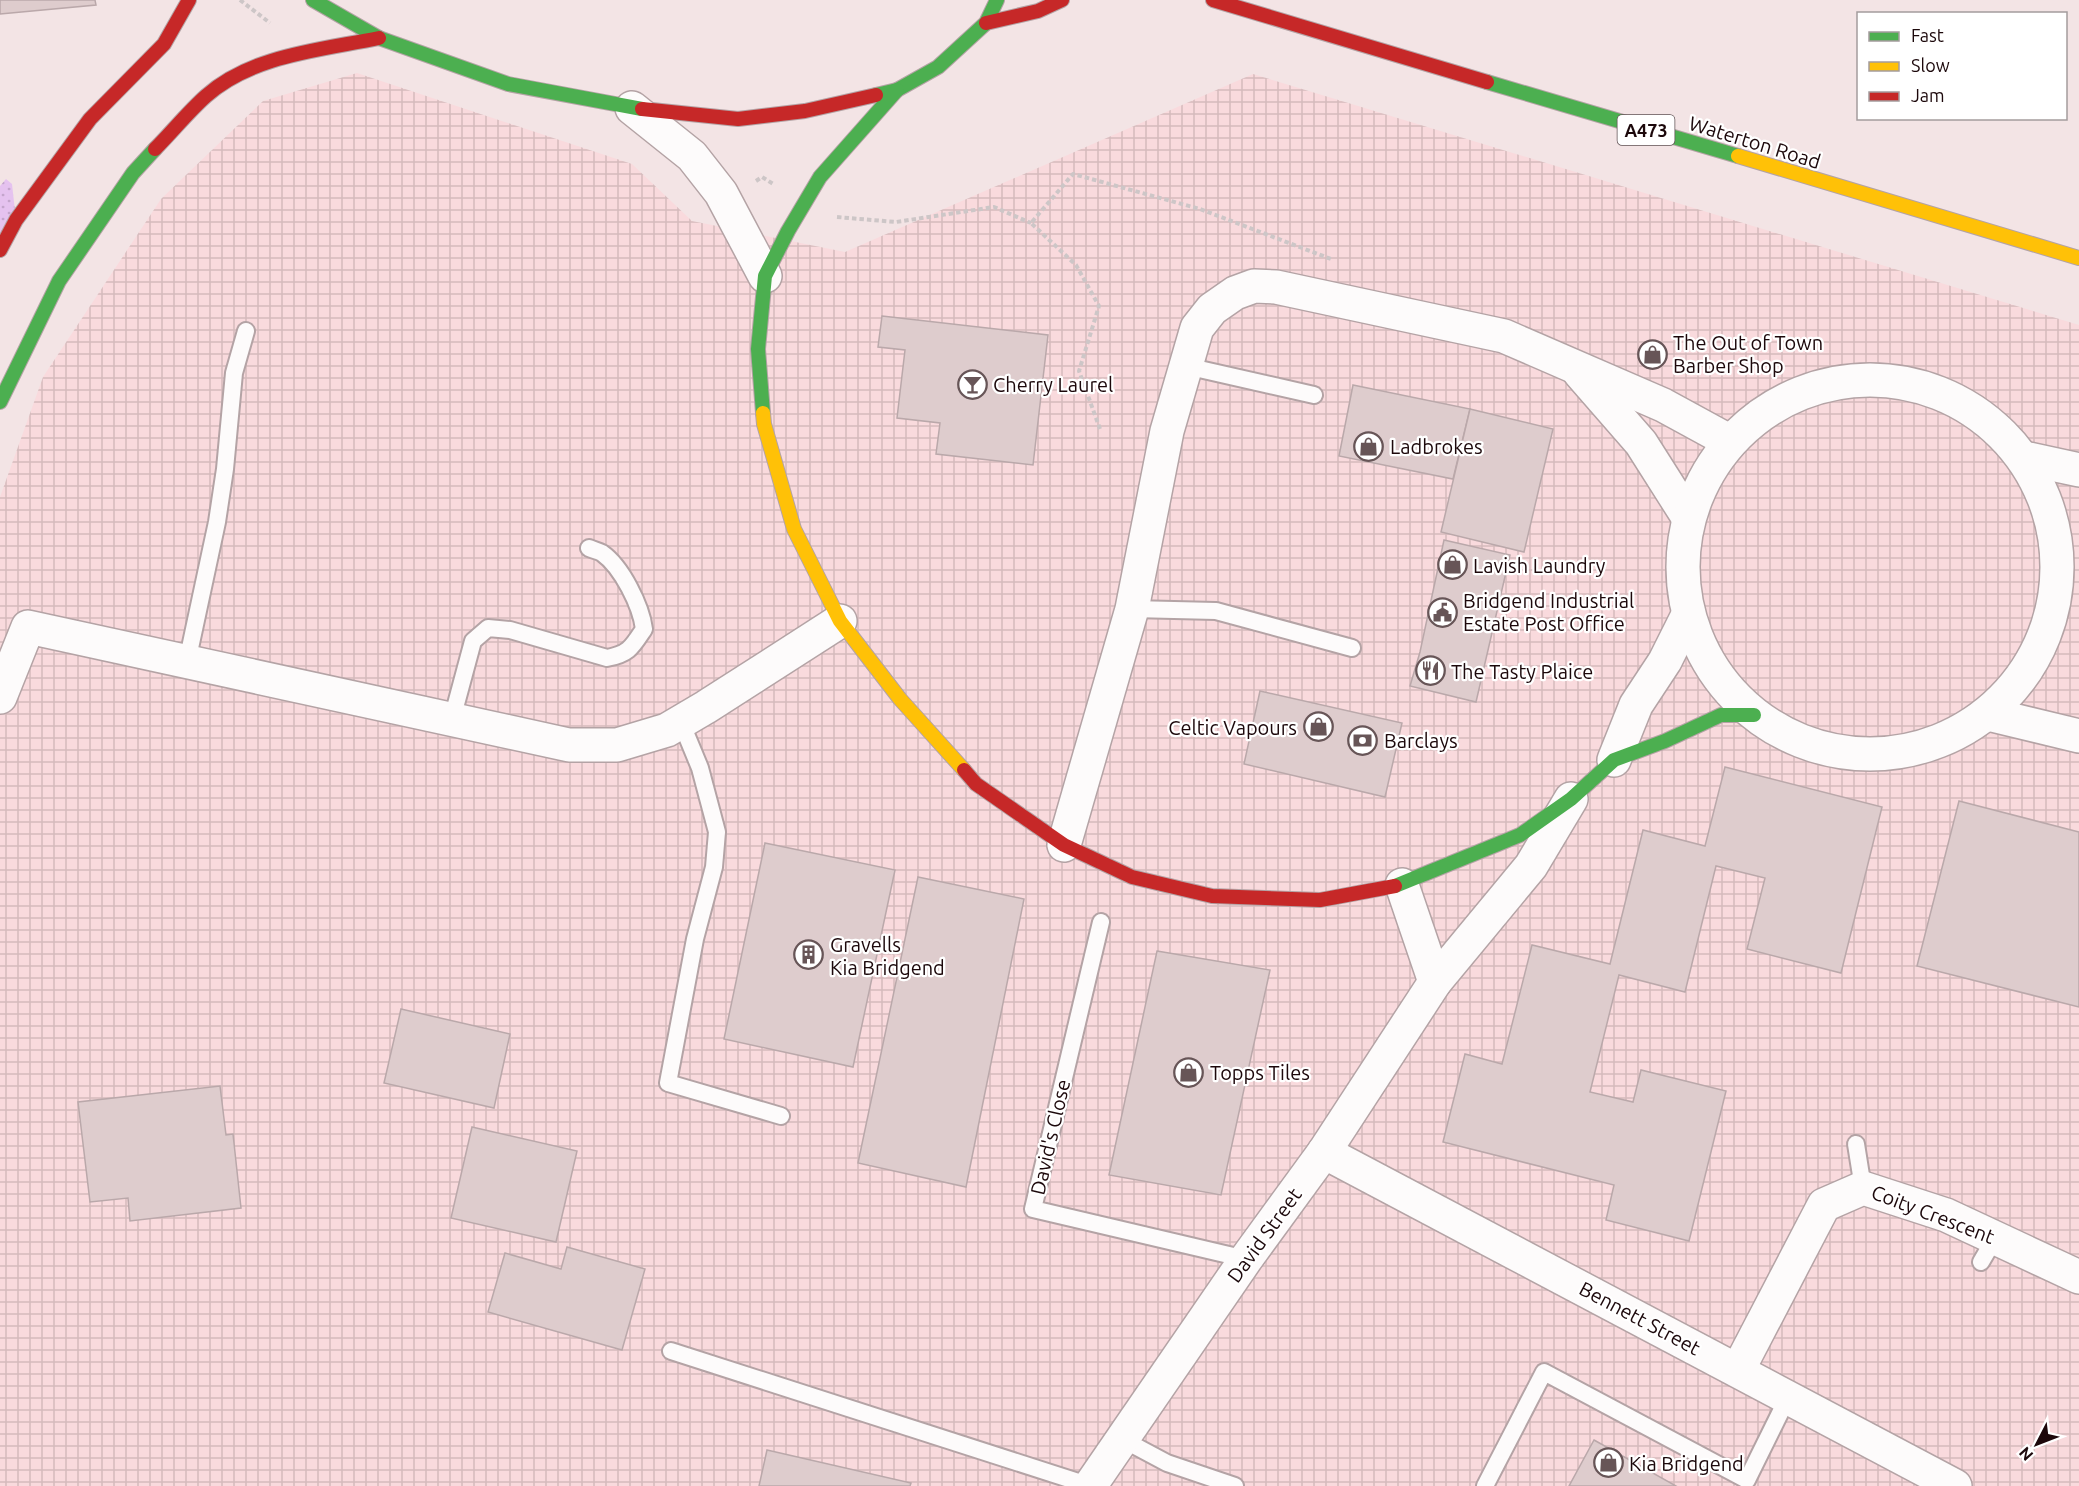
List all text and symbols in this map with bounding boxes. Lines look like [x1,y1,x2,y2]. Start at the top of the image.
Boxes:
legend [1857,12,2067,120]
text: Fast [1911,25,1944,45]
text: Slow [1911,55,1950,75]
text: Jam [1911,85,1945,105]
street label: Waterton Road [1686,111,1824,173]
road number: A473 [1618,115,1674,145]
place label: The Out of Town Barber Shop [1673,331,1823,377]
shop icon: The Out of Town Barber Shop [1636,338,1668,370]
bar icon: Cherry Laurel [956,368,988,400]
place label: Cherry Laurel [993,373,1113,396]
shop icon: Ladbrokes [1353,430,1385,462]
place label: Ladbrokes [1390,435,1483,458]
shop icon: Lavish Laundry [1436,549,1468,581]
place label: Lavish Laundry [1473,554,1606,577]
place label: Bridgend Industrial Estate Post Office [1463,589,1634,635]
public building icon: Bridgend Industrial Estate Post Office [1426,596,1458,628]
restaurant icon: The Tasty Plaice [1414,655,1446,687]
place label: The Tasty Plaice [1451,660,1593,683]
shop icon: Celtic Vapours [1302,711,1334,743]
place label: Celtic Vapours [1168,716,1297,739]
bank icon: Barclays [1347,724,1379,756]
place label: Barclays [1384,729,1458,752]
place label: Gravells Kia Bridgend [830,933,945,979]
building icon: Gravells Kia Bridgend [793,939,825,971]
shop icon: Topps Tiles [1173,1056,1205,1088]
place label: Topps Tiles [1210,1061,1310,1084]
street label: David's Close [1026,1077,1074,1197]
street label: Coity Crescent [1868,1180,1998,1248]
street label: David Street [1222,1183,1306,1287]
street label: Bennett Street [1576,1276,1705,1360]
north arrow [2007,1414,2067,1474]
text: N [2015,1444,2037,1464]
shop icon: Kia Bridgend [1592,1447,1624,1479]
place label: Kia Bridgend [1629,1452,1744,1475]

